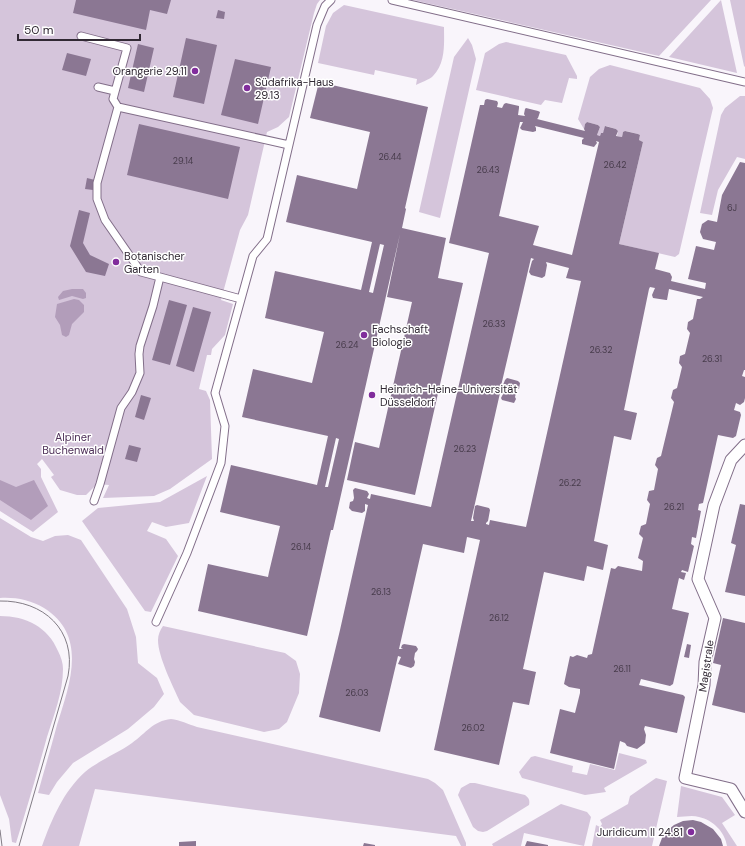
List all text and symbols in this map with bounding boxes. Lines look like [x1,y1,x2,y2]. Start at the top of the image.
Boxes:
scale bar [18,16,140,42]
text: 50 m [24,22,53,38]
place label: Orangerie 29.11 [112,64,187,78]
marker: Orangerie 29.11 [190,66,200,76]
place label: Südafrika-Haus 29.13 [255,75,334,102]
marker: Südafrika-Haus 29.13 [242,83,252,93]
house number: 26.44 [378,151,402,163]
house number: 29.14 [173,155,194,167]
house number: 26.42 [604,159,626,171]
house number: 26.43 [476,164,500,176]
house number: 6J [727,202,737,214]
place label: Botanischer Garten [124,249,185,276]
marker: Botanischer Garten [111,257,121,267]
house number: 26.33 [483,318,505,330]
place label: Fachschaft Biologie [372,322,428,349]
marker: Fachschaft Biologie [359,330,369,340]
house number: 26.24 [336,339,359,351]
house number: 26.32 [590,344,612,356]
house number: 26.31 [702,353,722,365]
place label: Heinrich-Heine-Universität Düsseldorf [380,382,517,409]
marker: Heinrich-Heine-Universität Düsseldorf [367,390,377,400]
park label: Alpiner Buchenwald [42,430,104,457]
house number: 26.23 [454,443,476,455]
house number: 26.22 [559,477,581,489]
house number: 26.21 [664,501,684,513]
house number: 26.14 [291,541,312,553]
house number: 26.13 [371,586,391,598]
house number: 26.12 [489,612,509,624]
street label: Magistrale [695,639,717,693]
house number: 26.11 [613,663,631,675]
house number: 26.03 [345,687,369,699]
house number: 26.02 [461,722,485,734]
place label: Juridicum II 24.81 [597,825,683,839]
marker: Juridicum II 24.81 [686,827,696,837]

